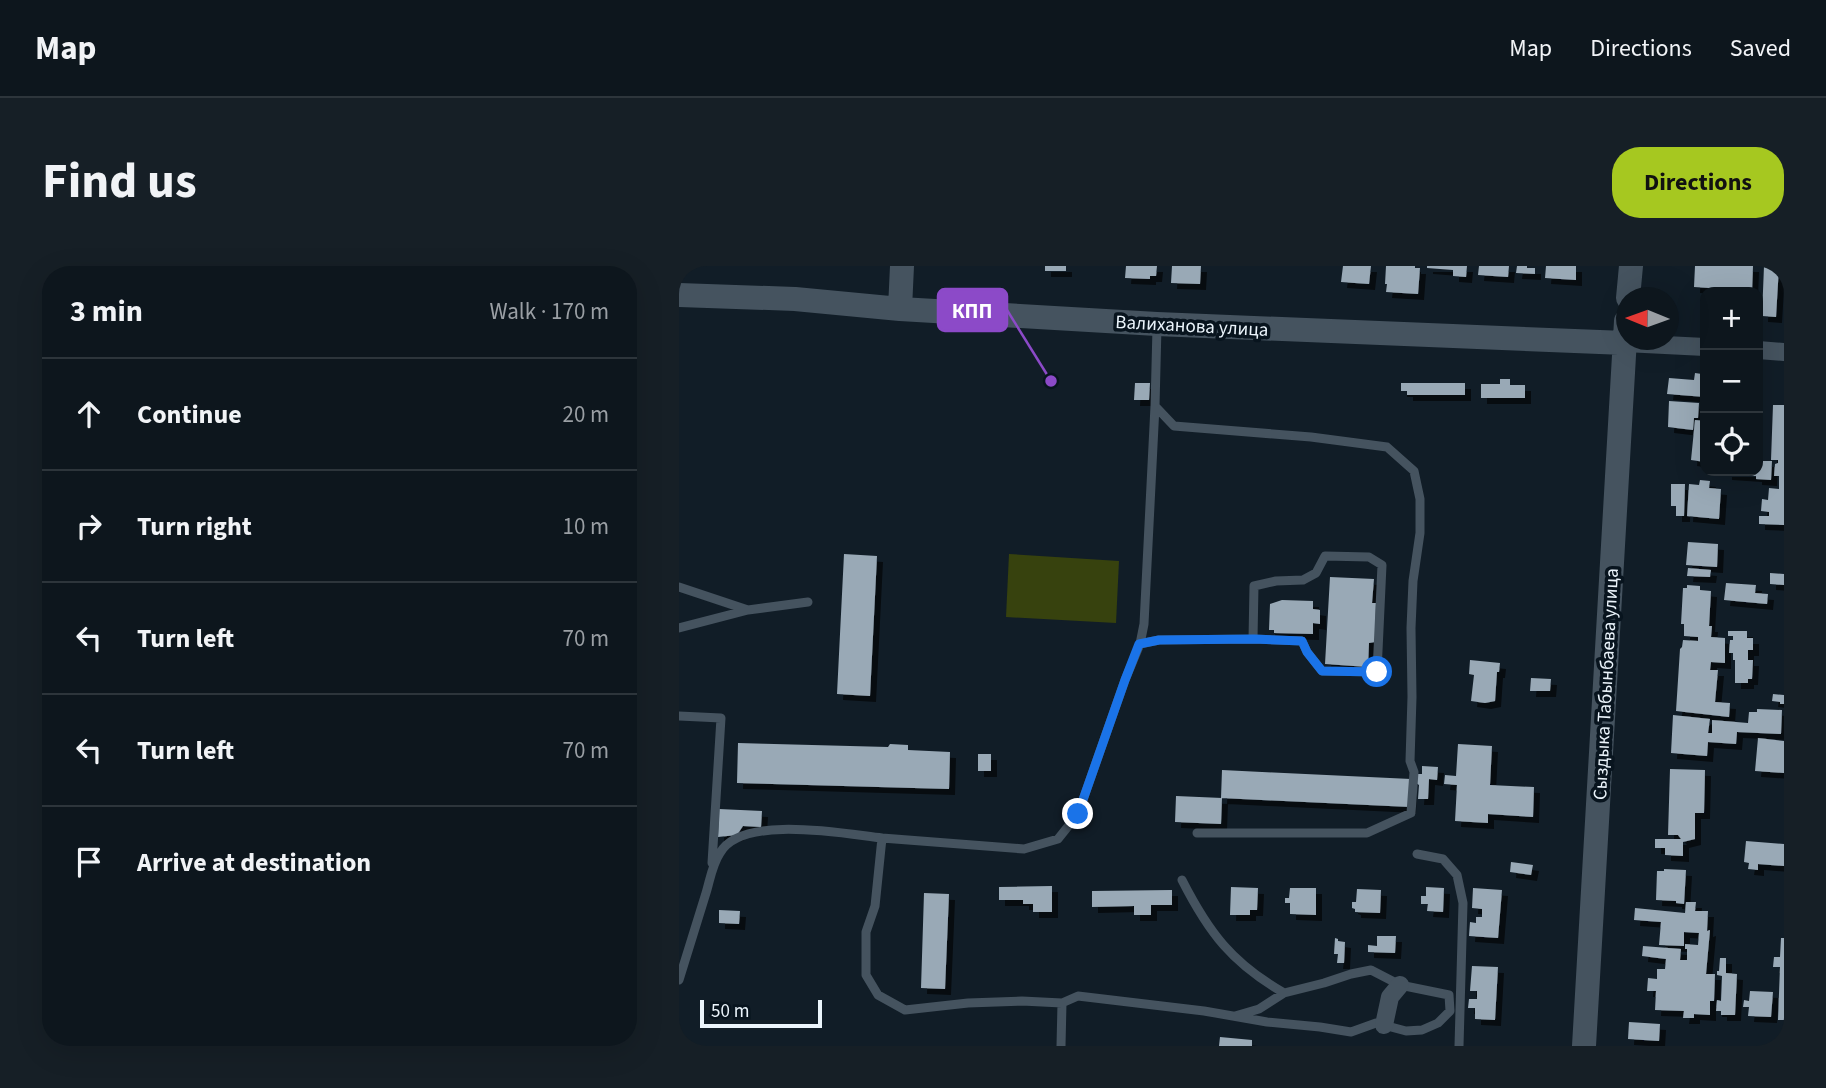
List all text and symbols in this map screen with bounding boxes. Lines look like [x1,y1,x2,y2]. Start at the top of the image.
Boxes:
text: Map [35,25,96,72]
text: Map [1509,31,1552,66]
text: Directions [1590,31,1692,66]
text: Saved [1730,31,1791,66]
text: Find us [42,147,197,217]
button: Directions [1612,147,1784,218]
north arrow [1616,287,1679,350]
map controls [1700,287,1763,476]
button: + [1700,287,1763,350]
callout: КПП [938,289,1007,331]
text: 3 min [70,290,143,333]
text: Walk · 170 m [490,295,609,328]
text: КПП [952,296,992,326]
street label: Валиханова улица [1115,309,1269,344]
button: − [1700,350,1763,413]
icon: ahead [70,395,108,433]
text: Continue [137,396,242,433]
text: 20 m [562,398,609,431]
button: locate [1700,413,1763,476]
icon: right [70,507,108,545]
text: Turn right [137,508,252,545]
text: 10 m [562,510,609,543]
street label: Сыздыка Табынбаева улица [1587,568,1626,801]
icon: left [70,619,108,657]
text: Turn left [137,620,234,657]
text: 70 m [562,622,609,655]
route start [1361,656,1392,687]
icon: left [70,731,108,769]
text: Turn left [137,732,234,769]
text: 70 m [562,734,609,767]
route end [1062,798,1093,829]
icon: arrive [70,843,108,881]
text: Arrive at destination [137,844,371,881]
scale bar [700,997,823,1029]
text: 50 m [711,998,749,1025]

